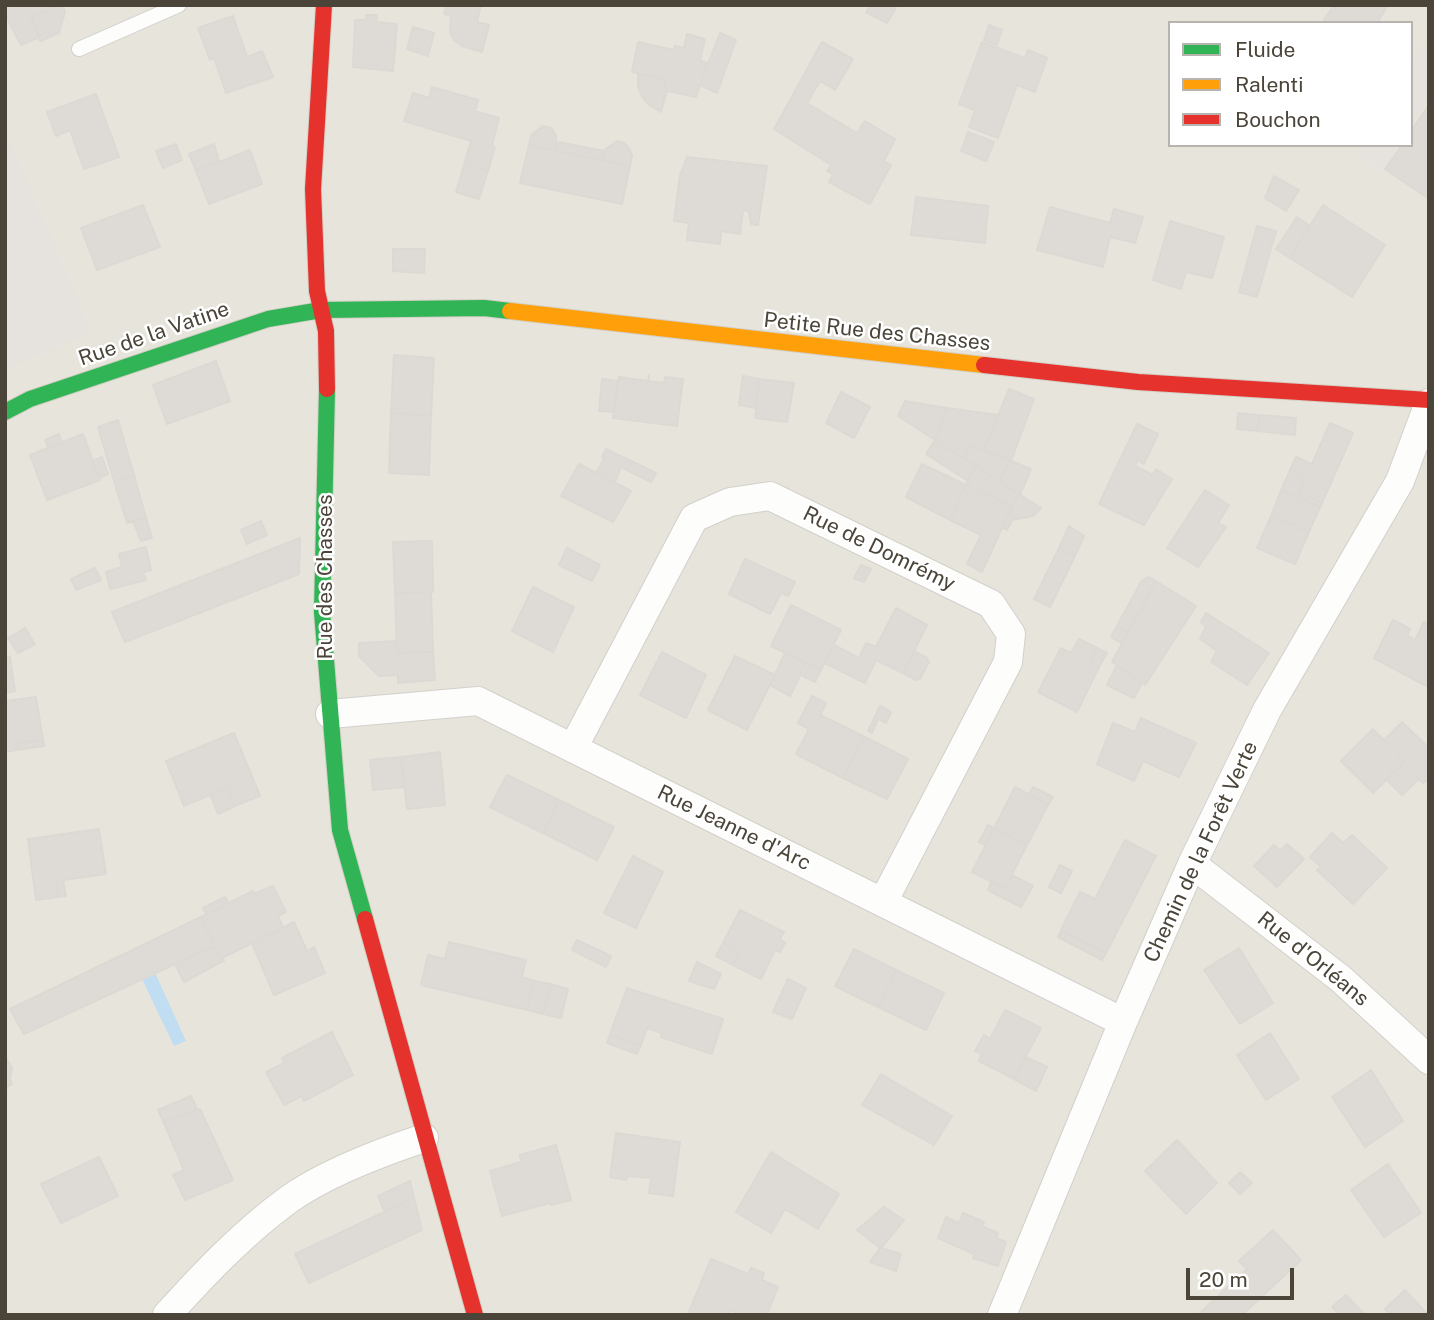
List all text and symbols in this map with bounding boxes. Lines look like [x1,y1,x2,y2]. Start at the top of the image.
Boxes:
legend [1168,21,1413,147]
text: Fluide [1235,37,1295,62]
text: Ralenti [1235,72,1303,97]
text: Bouchon [1235,107,1321,132]
street label: Rue de la Vatine [75,296,233,372]
street label: Petite Rue des Chasses [762,308,992,356]
street label: Rue des Chasses [313,494,339,660]
street label: Rue de Domrémy [799,501,959,597]
street label: Chemin de la Forêt Verte [1139,737,1263,967]
street label: Rue Jeanne d'Arc [653,780,815,876]
street label: Rue d'Orléans [1252,906,1374,1012]
scale bar [1189,1254,1298,1298]
text: 20 m [1199,1267,1248,1292]

